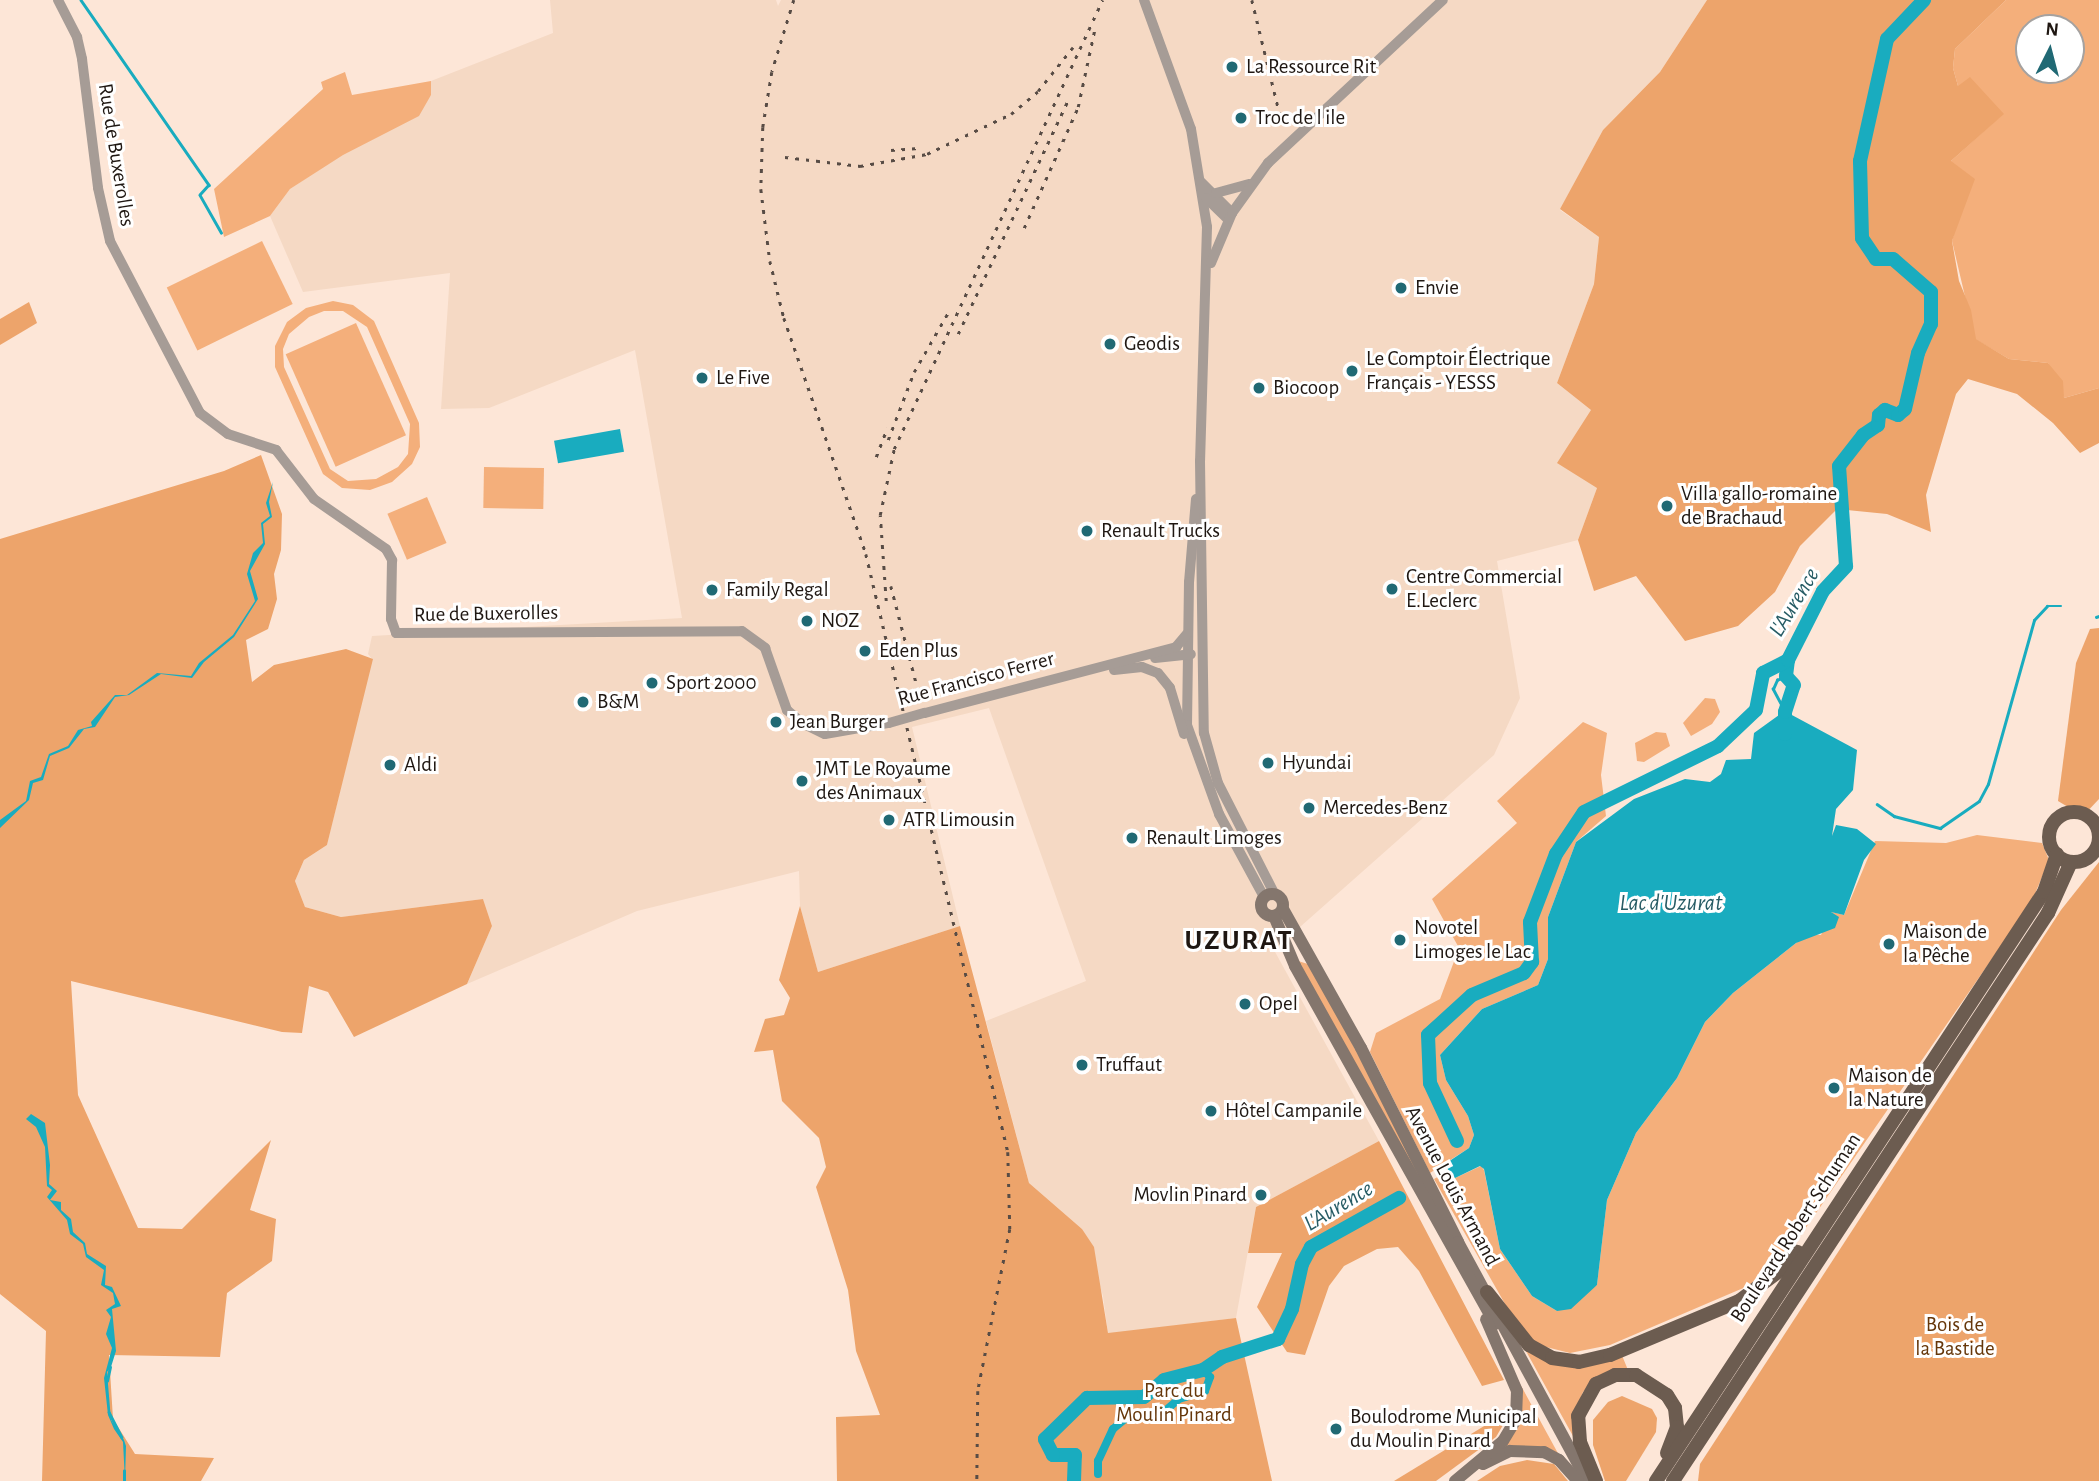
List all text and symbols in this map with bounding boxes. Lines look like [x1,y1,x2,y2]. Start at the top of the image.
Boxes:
north arrow [2015,14,2085,84]
text: N [2044,19,2060,40]
place label: La Ressource Rit [1246,54,1376,80]
marker: La Ressource Rit [1224,59,1240,75]
street label: Rue de Buxerolles [92,82,140,228]
place label: Troc de l ile [1255,105,1345,131]
marker: Troc de l ile [1233,110,1249,126]
place label: Envie [1415,275,1459,301]
marker: Envie [1393,280,1409,296]
place label: Geodis [1124,331,1180,357]
marker: Geodis [1102,336,1118,352]
place label: Le Comptoir Électrique Français - YESSS [1366,346,1550,396]
marker: Le Comptoir Électrique Français - YESSS [1344,363,1360,379]
place label: Le Five [716,365,770,391]
marker: Le Five [694,370,710,386]
place label: Biocoop [1273,375,1339,401]
marker: Biocoop [1251,380,1267,396]
place label: Villa gallo-romaine de Brachaud [1681,481,1837,531]
marker: Villa gallo-romaine de Brachaud [1659,498,1675,514]
place label: Renault Trucks [1101,518,1220,544]
marker: Renault Trucks [1079,523,1095,539]
place label: Centre Commercial E.Leclerc [1406,564,1562,614]
water label: L'Aurence [1764,564,1826,642]
place label: Family Regal [726,577,829,603]
marker: Centre Commercial E.Leclerc [1384,581,1400,597]
marker: Family Regal [704,582,720,598]
street label: Rue de Buxerolles [414,600,558,628]
place label: NOZ [821,608,859,634]
marker: NOZ [799,613,815,629]
place label: Eden Plus [879,638,958,664]
marker: Eden Plus [857,643,873,659]
street label: Rue Francisco Ferrer [895,646,1057,712]
place label: Sport 2000 [666,670,756,696]
marker: Sport 2000 [644,675,660,691]
place label: B&M [597,689,639,715]
marker: B&M [575,694,591,710]
place label: Jean Burger [790,709,885,735]
marker: Jean Burger [768,714,784,730]
place label: Hyundai [1282,750,1352,776]
place label: Aldi [404,752,437,778]
marker: Hyundai [1260,755,1276,771]
place label: JMT Le Royaume des Animaux [816,756,951,806]
marker: Aldi [382,757,398,773]
marker: JMT Le Royaume des Animaux [794,773,810,789]
place label: Mercedes-Benz [1323,795,1448,821]
marker: Mercedes-Benz [1301,800,1317,816]
place label: ATR Limousin [903,807,1015,833]
marker: ATR Limousin [881,812,897,828]
place label: Renault Limoges [1146,825,1282,851]
marker: Renault Limoges [1124,830,1140,846]
water label: Lac d'Uzurat [1619,890,1723,918]
place label: Novotel Limoges le Lac [1414,915,1531,965]
place label: Maison de la Pêche [1903,919,1987,969]
district label: UZURAT [1185,924,1293,958]
marker: Novotel Limoges le Lac [1392,932,1408,948]
marker: Maison de la Pêche [1881,936,1897,952]
place label: Opel [1259,991,1298,1017]
marker: Opel [1237,996,1253,1012]
place label: Truffaut [1096,1052,1162,1078]
marker: Truffaut [1074,1057,1090,1073]
place label: Maison de la Nature [1848,1063,1932,1113]
marker: Maison de la Nature [1826,1080,1842,1096]
place label: Hôtel Campanile [1225,1098,1362,1124]
street label: Avenue Louis Armand [1399,1102,1505,1270]
marker: Hôtel Campanile [1203,1103,1219,1119]
street label: Boulevard Robert Schuman [1725,1129,1867,1327]
water label: L'Aurence [1300,1176,1378,1238]
place label: Movlin Pinard [1133,1182,1247,1208]
marker: Movlin Pinard [1253,1187,1269,1203]
park label: Bois de la Bastide [1915,1312,1995,1362]
park label: Parc du Moulin Pinard [1116,1378,1232,1428]
place label: Boulodrome Municipal du Moulin Pinard [1350,1404,1537,1454]
marker: Boulodrome Municipal du Moulin Pinard [1328,1421,1344,1437]

